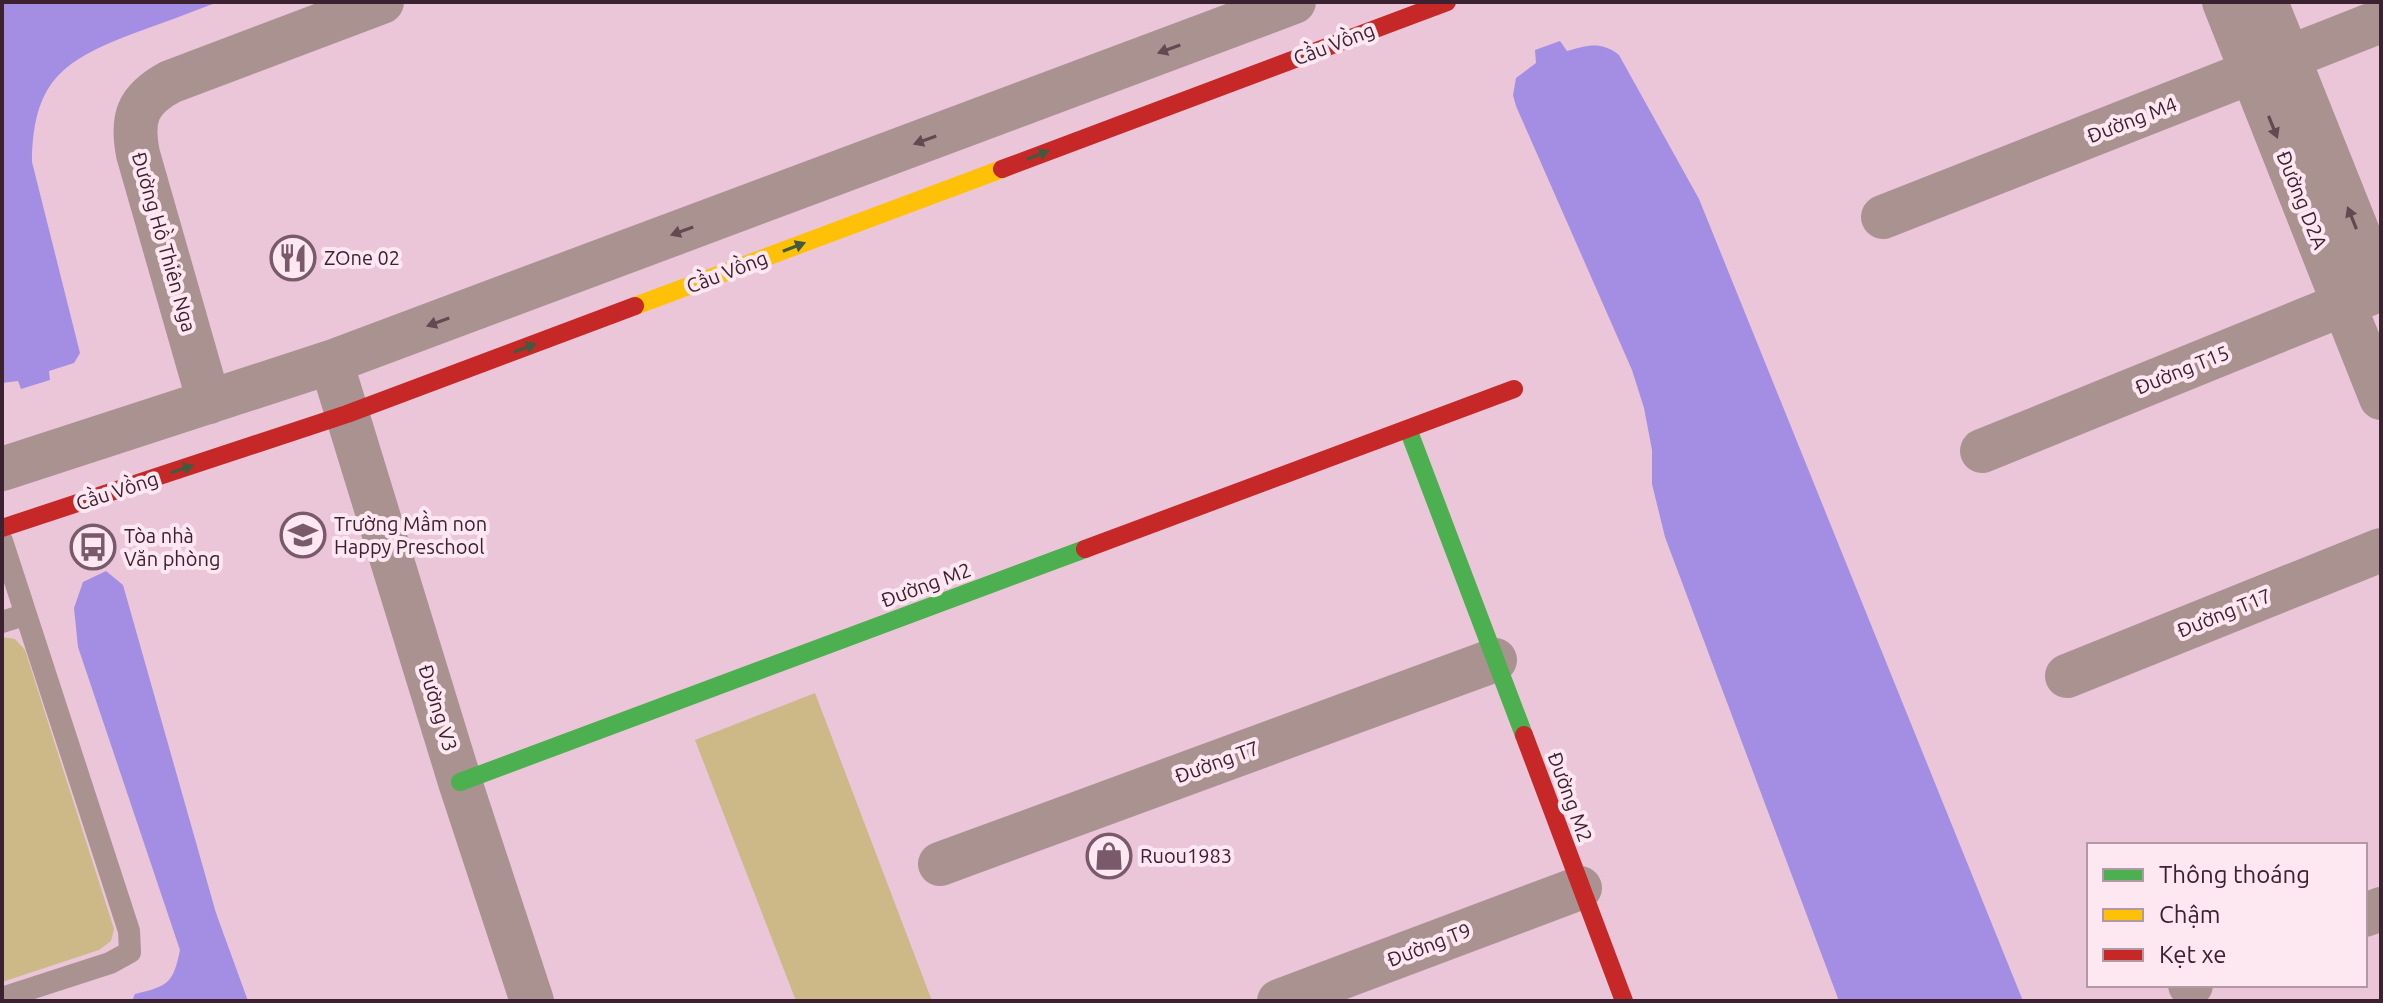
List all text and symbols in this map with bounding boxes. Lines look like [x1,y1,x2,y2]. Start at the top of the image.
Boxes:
street label: Cầu Vồng [1289,15,1378,70]
one-way arrow [1157,43,1181,56]
street label: Đường M4 [2084,92,2180,147]
one-way arrow [2267,115,2280,139]
one-way arrow [913,134,937,147]
street label: Đường D2A [2272,147,2333,252]
street label: Đường Hồ Thiên Nga [128,148,204,335]
one-way arrow [1026,148,1050,161]
one-way arrow [2345,206,2358,230]
one-way arrow [670,225,694,238]
restaurant icon: ZOne 02 [269,234,317,282]
one-way arrow [782,240,806,253]
street label: Cầu Vồng [682,243,771,298]
place label: ZOne 02 [324,246,400,269]
one-way arrow [426,316,450,329]
street label: Đường T15 [2132,340,2232,399]
one-way arrow [513,341,537,354]
one-way arrow [171,462,195,474]
street label: Cầu Vồng [72,464,161,515]
place label: Trường Mầm non Happy Preschool [334,509,487,558]
school or university icon: Trường Mầm non Happy Preschool [279,511,327,559]
bus stop icon: Tòa nhà Văn phòng [69,523,117,571]
place label: Tòa nhà Văn phòng [124,524,220,570]
street label: Đường M2 [878,558,974,611]
street label: Đường T17 [2174,583,2274,642]
street label: Đường V3 [414,662,463,754]
street label: Đường T7 [1172,736,1262,787]
street label: Đường M2 [1544,749,1597,845]
shop icon: Ruou1983 [1085,832,1133,880]
legend [2087,843,2367,987]
place label: Ruou1983 [1140,844,1232,867]
text: Thông thoáng [2159,861,2310,888]
text: Chậm [2159,901,2220,928]
street label: Đường T9 [1384,918,1474,971]
text: Kẹt xe [2159,941,2227,968]

